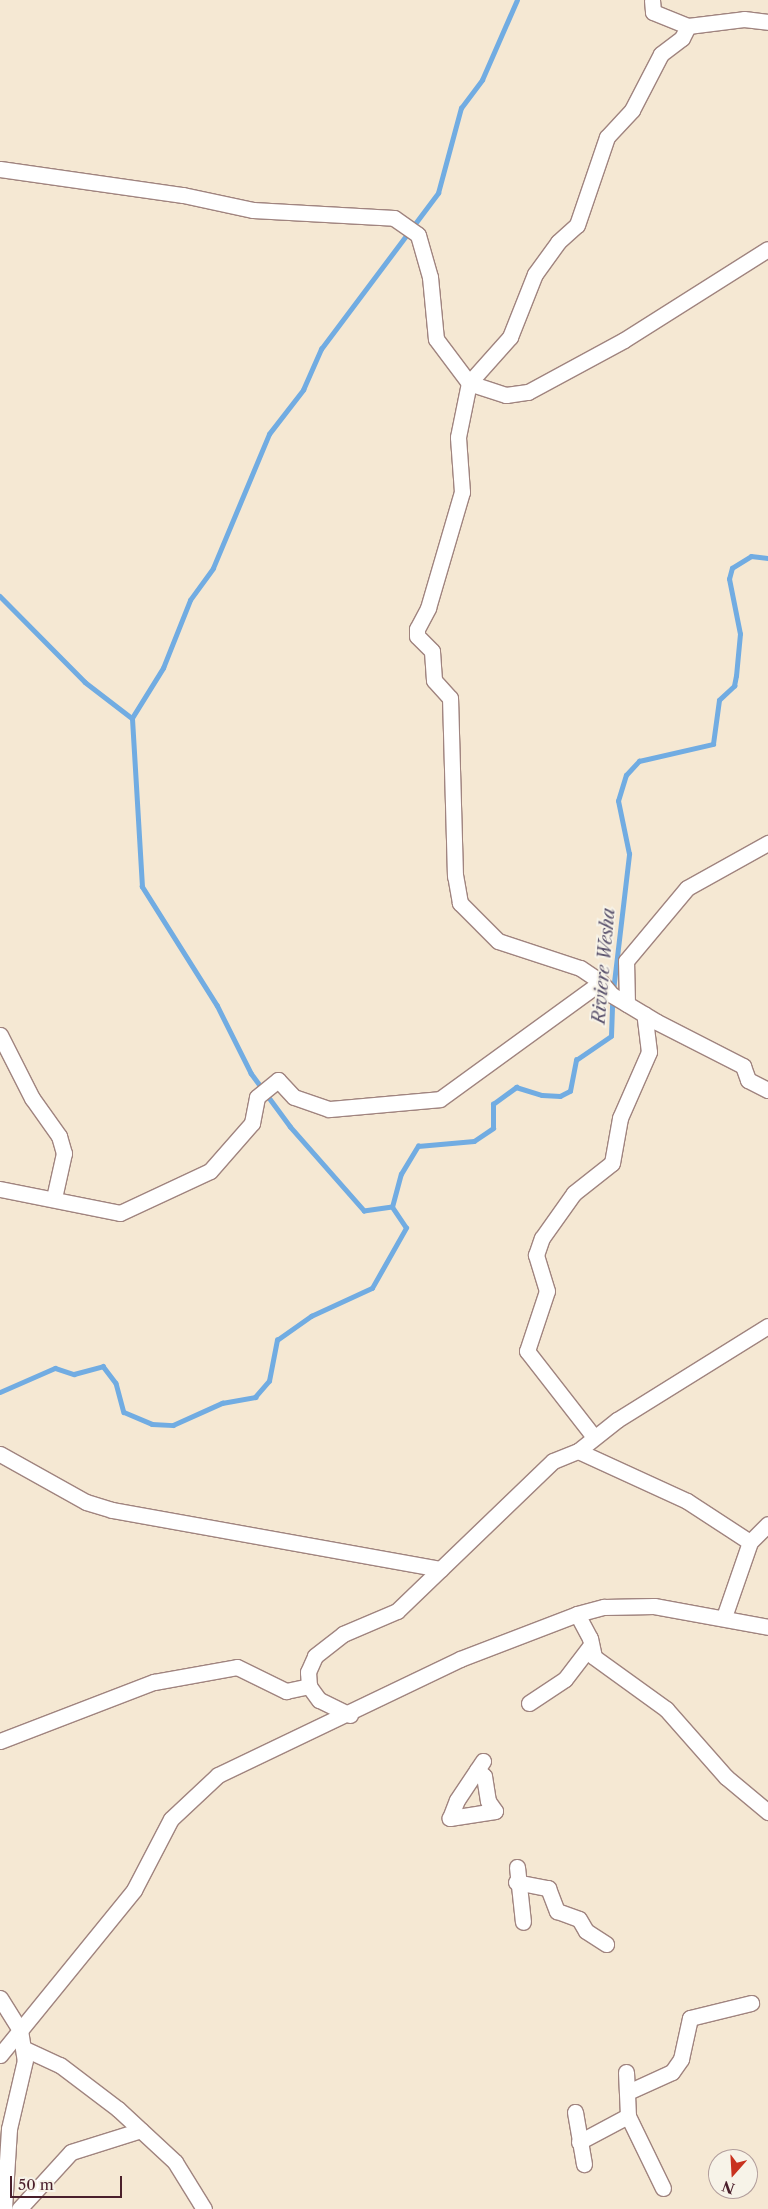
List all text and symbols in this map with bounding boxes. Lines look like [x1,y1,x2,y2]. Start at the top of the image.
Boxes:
water label: Riviere Wesha [588,907,620,1025]
north arrow [708,2149,758,2199]
scale bar [12,2166,125,2198]
text: 50 m [18,2175,54,2194]
text: N [720,2177,737,2198]

